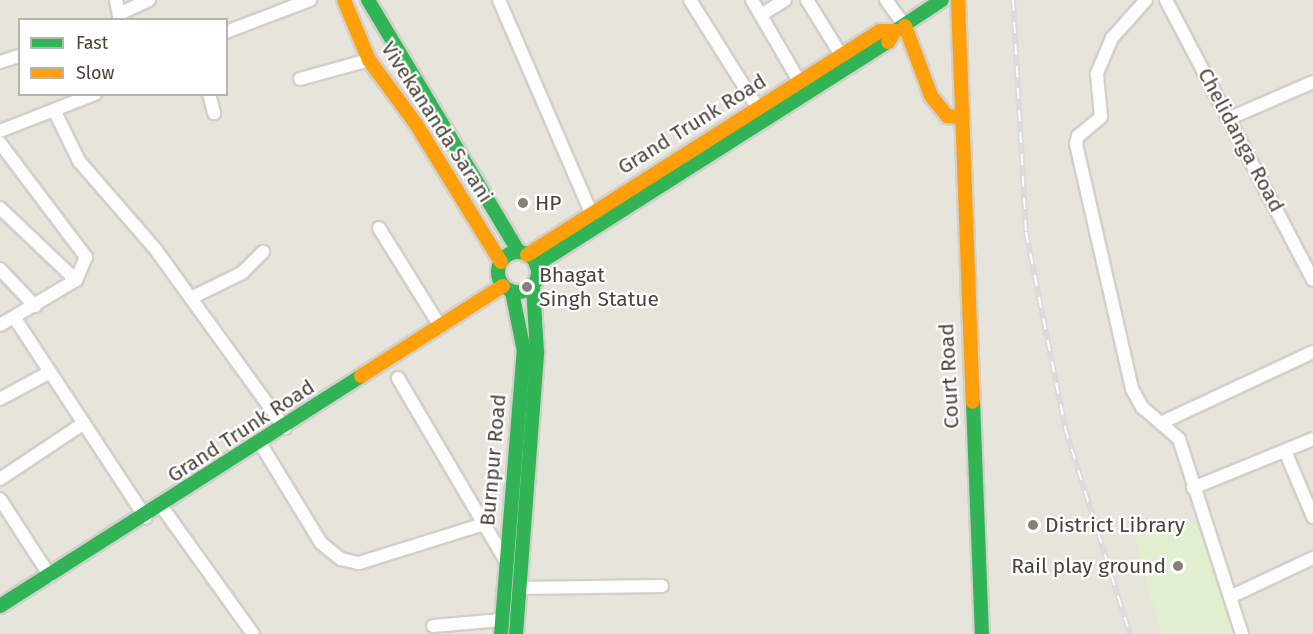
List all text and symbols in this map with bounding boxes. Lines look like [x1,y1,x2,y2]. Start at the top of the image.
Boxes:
legend [18,18,228,96]
text: Fast [76,32,108,54]
street label: Vivekananda Sarani [376,37,498,207]
text: Slow [76,62,114,84]
street label: Chelidanga Road [1192,64,1290,216]
street label: Grand Trunk Road [613,68,771,180]
place label: HP [535,190,561,216]
marker: HP [516,196,530,210]
place label: Bhagat Singh Statue [539,262,659,312]
marker: Bhagat Singh Statue [520,280,534,294]
street label: Court Road [934,323,964,429]
street label: Grand Trunk Road [163,374,319,488]
street label: Burnpur Road [475,393,511,527]
place label: District Library [1045,512,1185,538]
marker: District Library [1026,518,1040,532]
place label: Rail play ground [1011,553,1166,579]
marker: Rail play ground [1171,559,1185,573]

